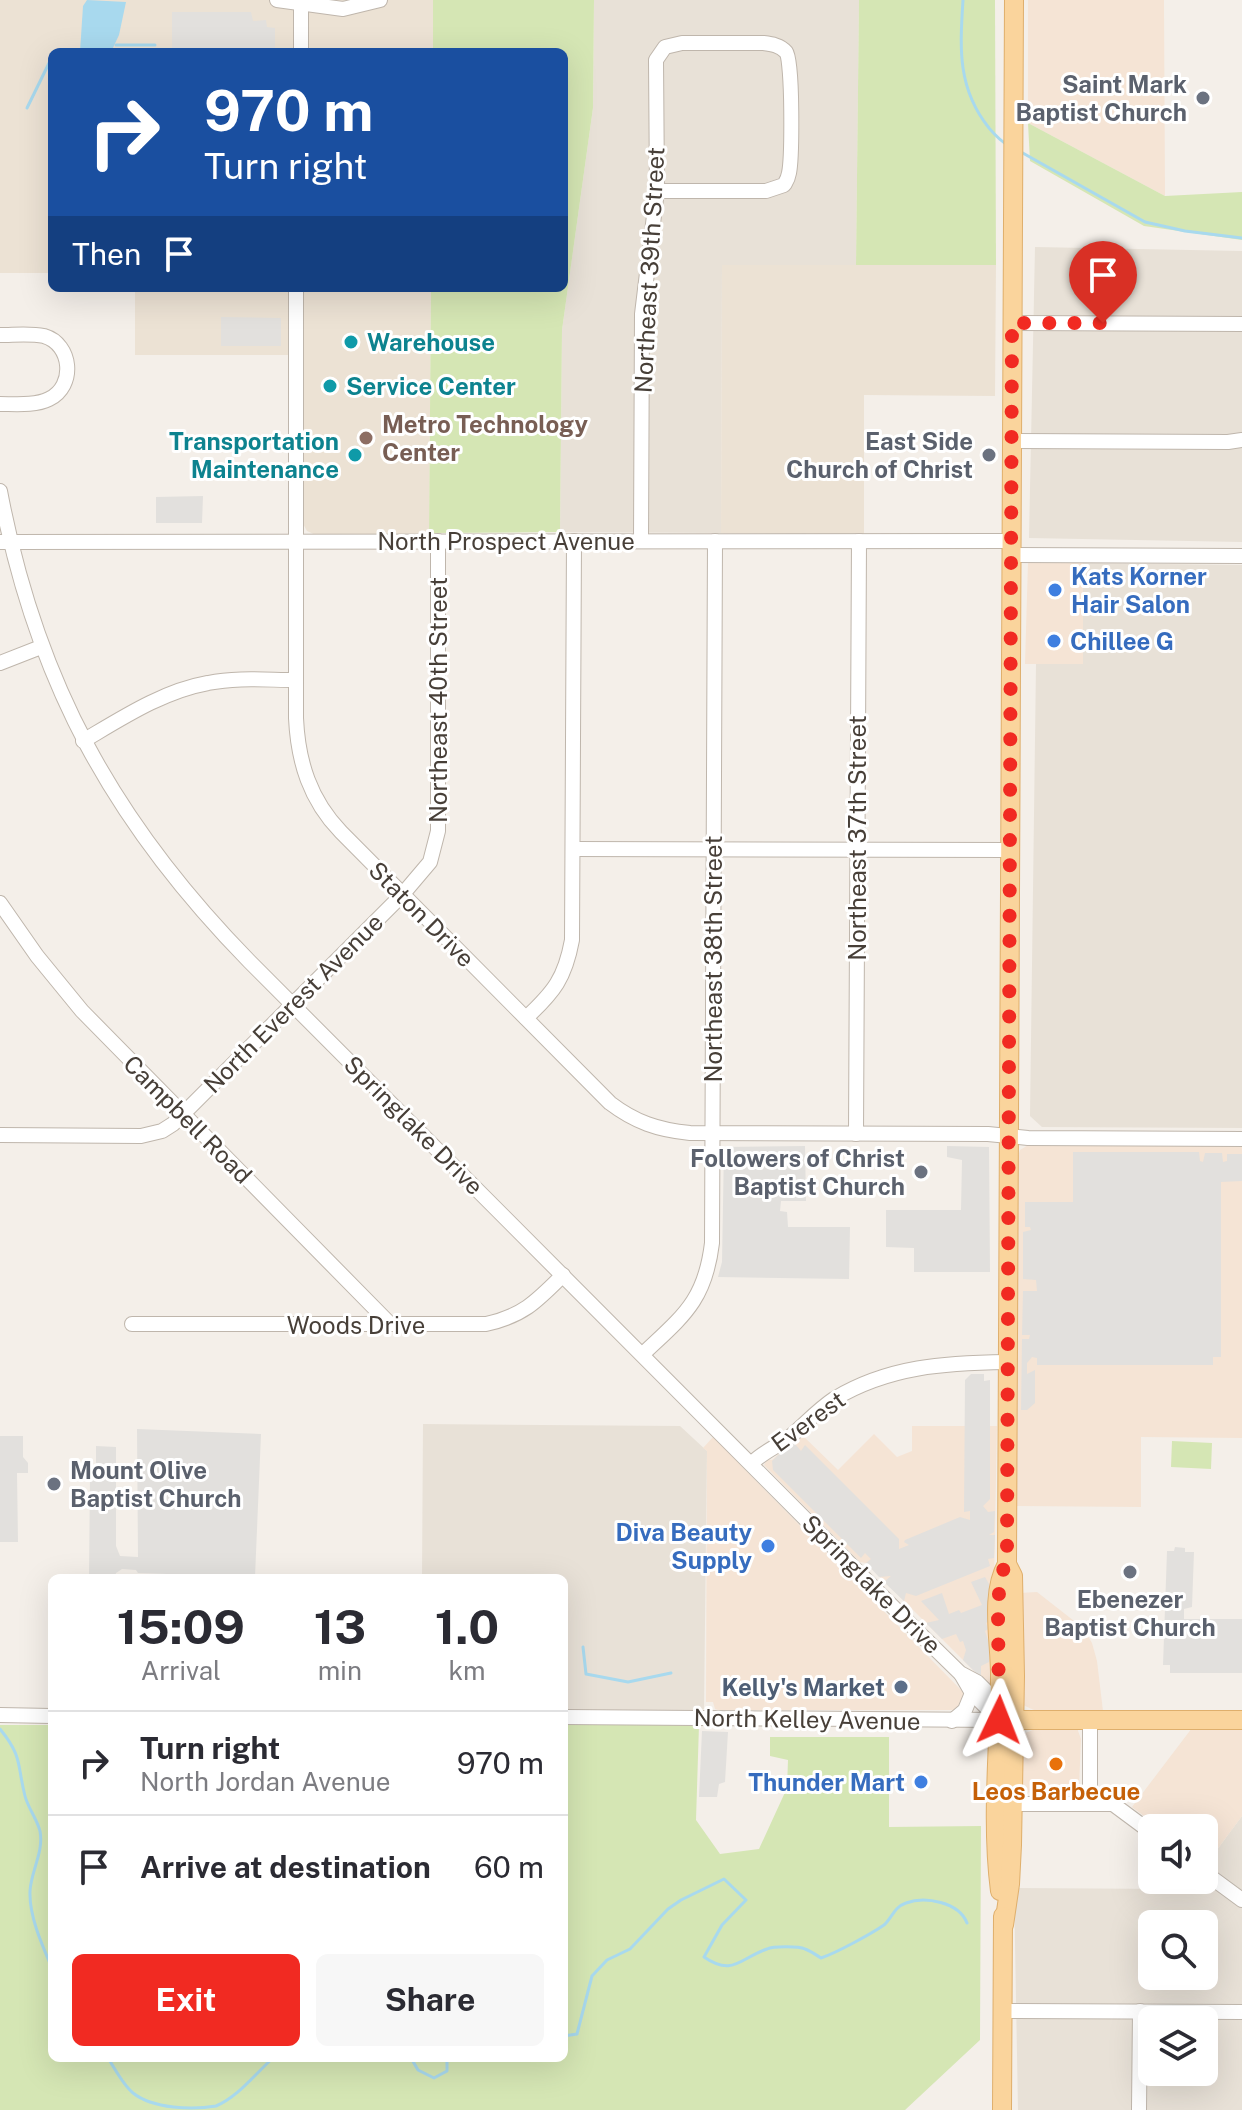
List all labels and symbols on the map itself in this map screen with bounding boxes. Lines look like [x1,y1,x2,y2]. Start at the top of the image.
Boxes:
place label: Saint Mark Baptist Church [1015,70,1187,126]
marker: Saint Mark Baptist Church [1194,89,1212,107]
street label: Northeast 39th Street [629,146,669,394]
pin [1069,241,1137,323]
place label: Warehouse [367,328,495,356]
marker: Warehouse [342,333,360,351]
place label: Service Center [346,372,516,400]
marker: Service Center [321,377,339,395]
place label: Metro Technology Center [382,410,588,466]
place label: Transportation Maintenance [169,427,339,483]
place label: East Side Church of Christ [786,427,973,483]
marker: Metro Technology Center [357,429,375,447]
marker: Transportation Maintenance [346,446,364,464]
marker: East Side Church of Christ [980,446,998,464]
street label: North Prospect Avenue [377,527,635,555]
place label: Kats Korner Hair Salon [1071,562,1207,618]
street label: Northeast 40th Street [424,577,452,823]
marker: Kats Korner Hair Salon [1046,581,1064,599]
place label: Chillee G [1070,627,1174,655]
marker: Chillee G [1045,632,1063,650]
street label: Northeast 37th Street [843,715,871,961]
street label: Northeast 38th Street [699,836,727,1082]
street label: Staton Drive [364,856,480,972]
street label: North Everest Avenue [198,908,388,1098]
street label: Campbell Road [118,1049,258,1189]
street label: Springlake Drive [339,1050,489,1200]
place label: Followers of Christ Baptist Church [690,1144,905,1200]
marker: Followers of Christ Baptist Church [912,1163,930,1181]
street label: Woods Drive [287,1311,425,1339]
street label: Everest [766,1385,850,1457]
place label: Mount Olive Baptist Church [70,1456,242,1512]
marker: Mount Olive Baptist Church [45,1475,63,1493]
street label: Springlake Drive [797,1509,947,1659]
place label: Diva Beauty Supply [616,1518,752,1574]
marker: Diva Beauty Supply [759,1537,777,1555]
marker: Ebenezer Baptist Church [1121,1563,1139,1581]
place label: Ebenezer Baptist Church [1044,1585,1216,1641]
place label: Kelly's Market [722,1673,885,1701]
marker: Kelly's Market [892,1678,910,1696]
position arrow [957,1678,1041,1762]
street label: North Kelley Avenue [693,1703,921,1735]
marker: Leos Barbecue [1047,1755,1065,1773]
place label: Thunder Mart [748,1768,905,1796]
marker: Thunder Mart [912,1773,930,1791]
place label: Leos Barbecue [972,1777,1140,1805]

